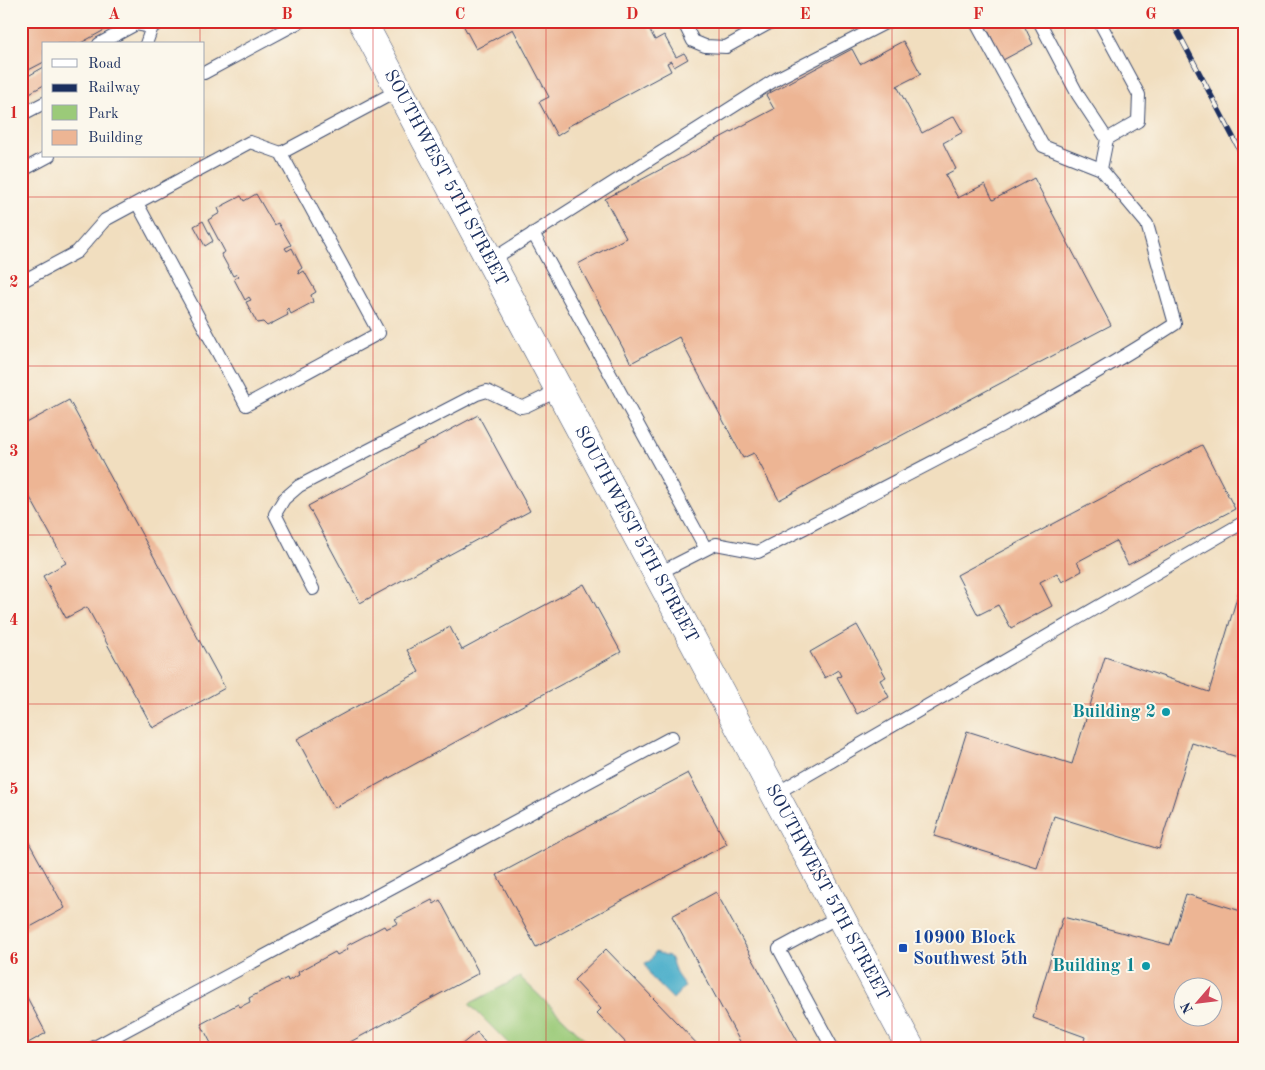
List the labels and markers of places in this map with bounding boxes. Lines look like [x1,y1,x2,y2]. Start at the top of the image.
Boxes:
place label: Building 2 [1072,703,1156,721]
marker: Building 2 [1160,706,1172,718]
place label: 10900 Block Southwest 5th [913,929,1028,968]
marker: 10900 Block Southwest 5th [897,942,909,954]
place label: Building 1 [1052,957,1136,975]
marker: Building 1 [1140,960,1152,972]

